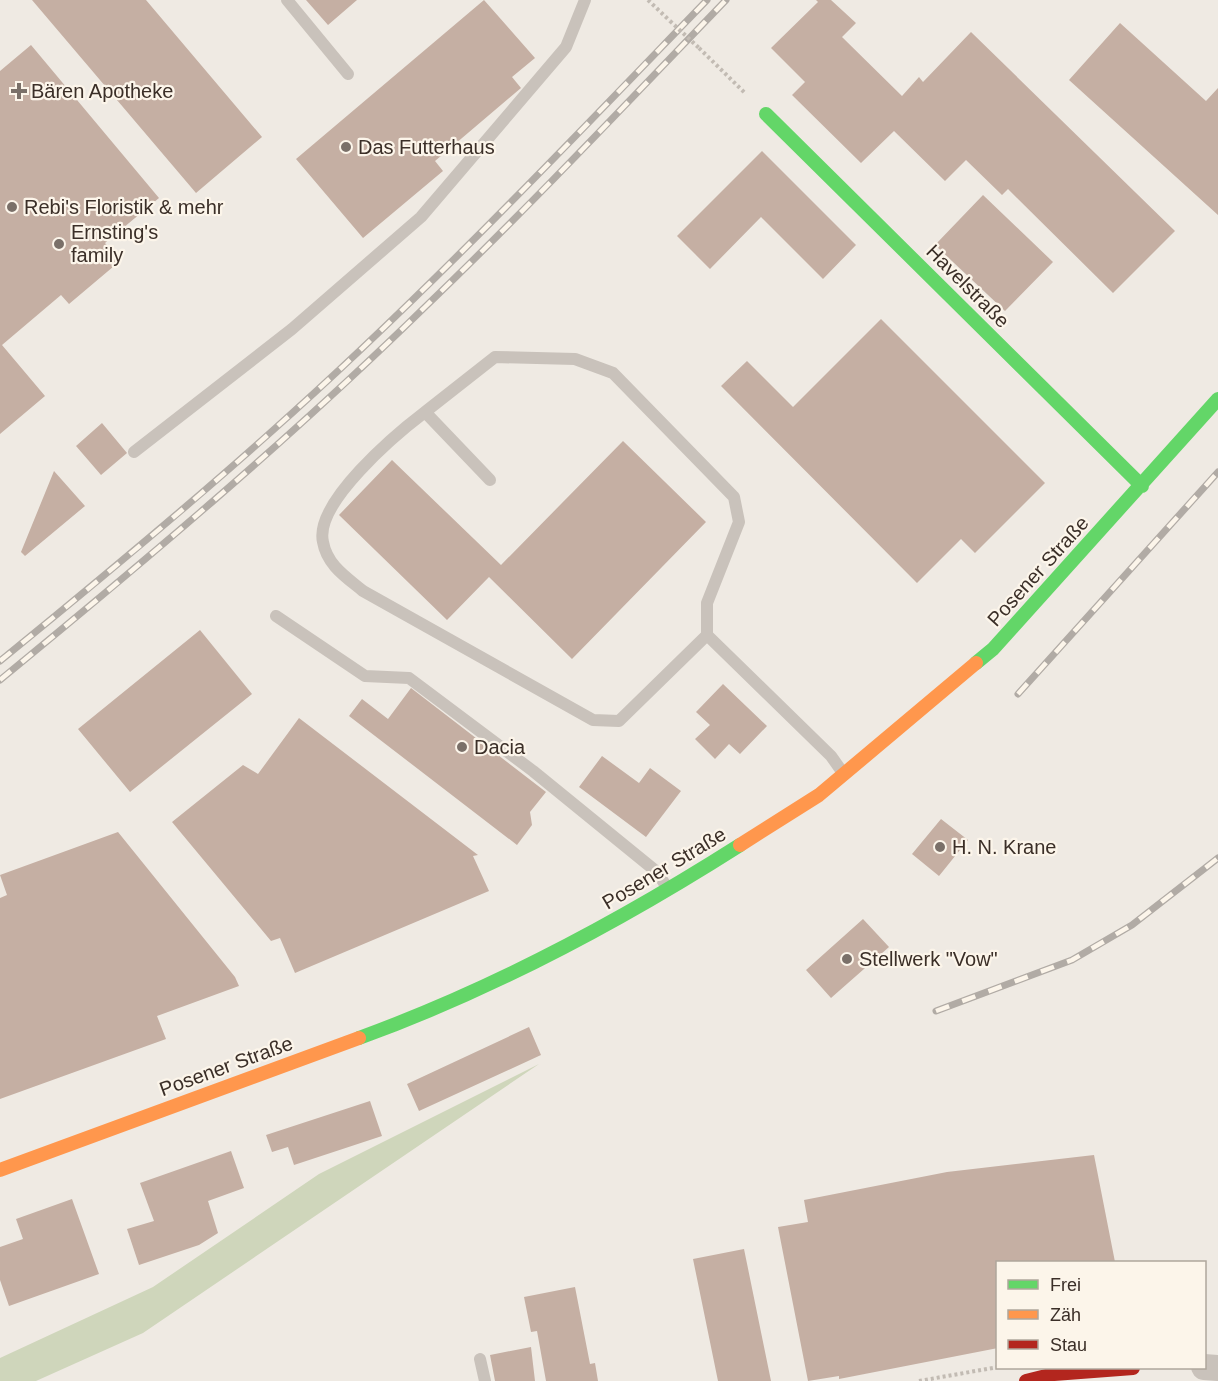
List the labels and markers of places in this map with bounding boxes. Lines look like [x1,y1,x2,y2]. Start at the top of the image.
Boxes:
place label: Bären Apotheke [31,80,173,102]
marker: Bären Apotheke [12,84,26,98]
place label: Das Futterhaus [358,136,495,158]
marker: Das Futterhaus [339,140,353,154]
place label: Rebi's Floristik & mehr [24,196,224,218]
marker: Rebi's Floristik & mehr [5,200,19,214]
place label: Ernsting's family [71,221,158,266]
marker: Ernsting's family [52,237,66,251]
place label: Dacia [474,736,526,758]
marker: Dacia [455,740,469,754]
place label: H. N. Krane [952,836,1056,858]
marker: H. N. Krane [933,840,947,854]
place label: Stellwerk "Vow" [859,948,998,970]
marker: Stellwerk "Vow" [840,952,854,966]

